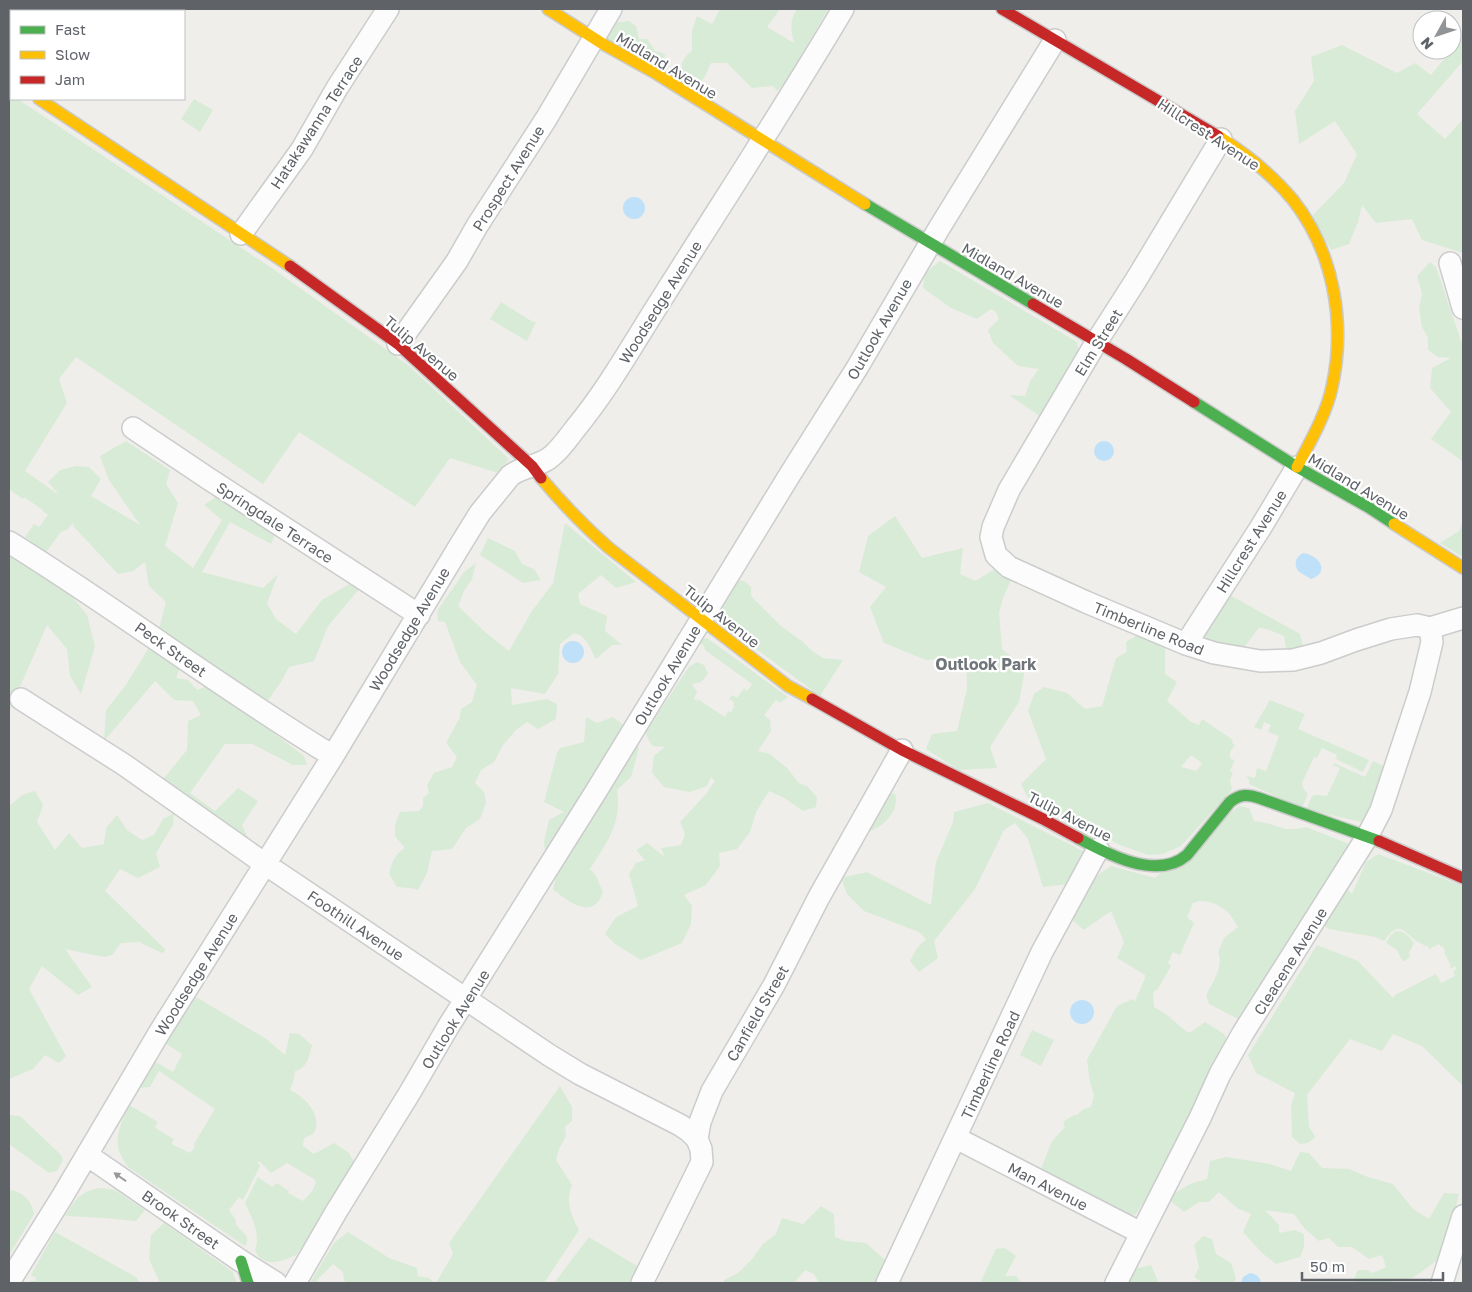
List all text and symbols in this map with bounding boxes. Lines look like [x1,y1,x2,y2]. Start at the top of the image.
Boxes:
legend [10,10,185,100]
north arrow [1412,10,1462,60]
text: Fast [55,20,86,38]
street label: Midland Avenue [613,28,721,102]
text: N [1417,34,1437,53]
text: Slow [55,45,90,63]
street label: Hatakawanna Terrace [266,52,366,192]
text: Jam [55,70,85,88]
street label: Hillcrest Avenue [1155,94,1264,174]
street label: Prospect Avenue [468,122,548,234]
street label: Woodsedge Avenue [615,237,705,367]
street label: Midland Avenue [959,239,1067,312]
street label: Outlook Avenue [843,275,915,383]
street label: Elm Street [1070,305,1126,379]
street label: Tulip Avenue [381,312,463,385]
street label: Midland Avenue [1305,449,1413,523]
street label: Springdale Terrace [213,478,337,567]
street label: Hillcrest Avenue [1212,486,1290,596]
street label: Woodsedge Avenue [365,563,453,694]
street label: Tulip Avenue [680,581,764,652]
street label: Timberline Road [1091,598,1207,658]
street label: Peck Street [132,618,210,680]
street label: Outlook Avenue [630,621,704,729]
district label: Outlook Park [935,654,1037,674]
street label: Tulip Avenue [1025,787,1115,845]
street label: Foothill Avenue [304,886,408,964]
street label: Cleacene Avenue [1250,904,1331,1018]
street label: Woodsedge Avenue [151,909,241,1039]
street label: Canfield Street [722,962,792,1064]
street label: Outlook Avenue [417,966,493,1072]
street label: Timberline Road [957,1008,1023,1122]
street label: Man Avenue [1005,1158,1091,1214]
one-way arrow [113,1172,127,1182]
street label: Brook Street [139,1186,223,1252]
scale bar [1302,1250,1443,1282]
text: 50 m [1310,1257,1345,1275]

